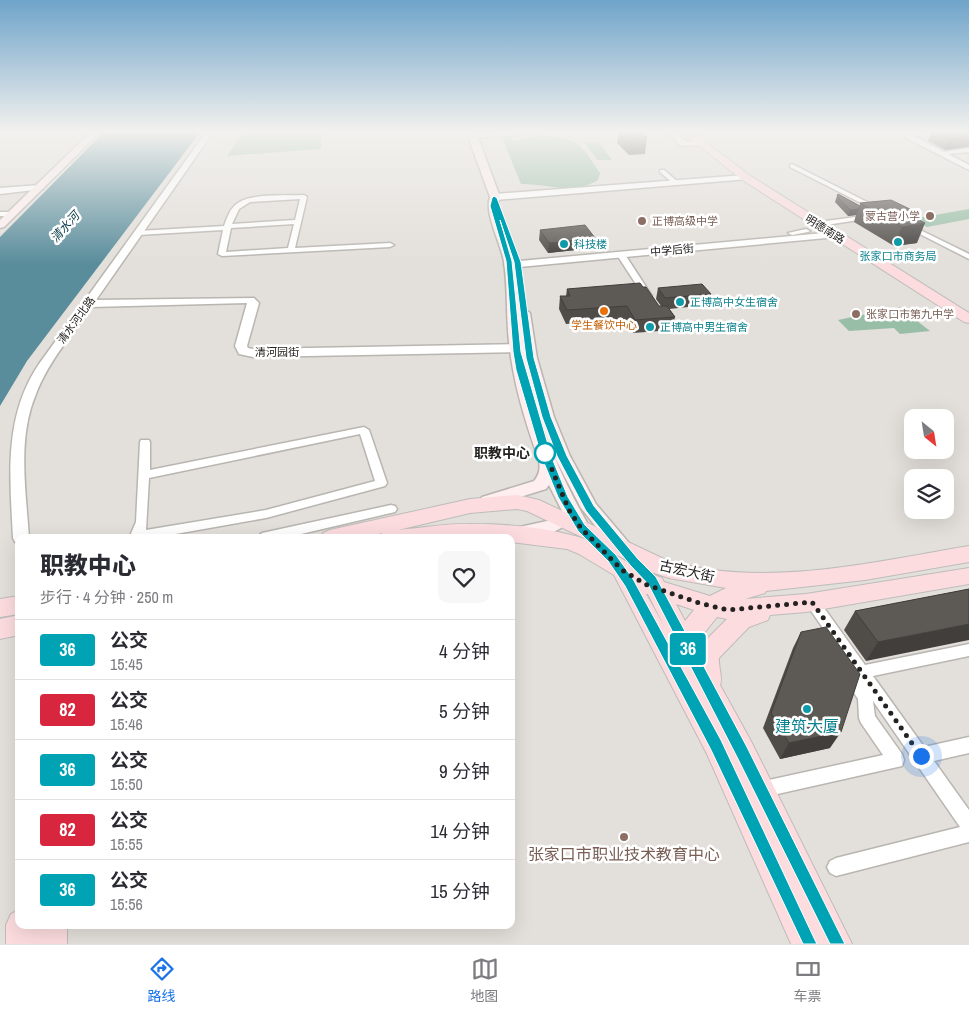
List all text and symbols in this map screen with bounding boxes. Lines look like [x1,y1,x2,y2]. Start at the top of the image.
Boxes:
water label: 清水河 [47,207,84,246]
place label: 蒙古营小学 [865,209,920,223]
marker: 蒙古营小学 [924,210,936,222]
street label: 明德南路 [803,211,847,247]
place label: 正博高级中学 [652,214,718,228]
marker: 正博高级中学 [636,215,648,227]
marker: 张家口市商务局 [892,236,904,248]
place label: 科技楼 [574,237,607,251]
marker: 科技楼 [558,238,570,250]
street label: 中学后街 [649,241,695,259]
place label: 张家口市商务局 [860,249,937,263]
street label: 清水河北路 [54,294,98,346]
place label: 正博高中女生宿舍 [690,295,778,309]
marker: 正博高中女生宿舍 [674,296,686,308]
marker: 学生餐饮中心 [598,305,610,317]
place label: 张家口市第九中学 [866,307,954,321]
marker: 张家口市第九中学 [850,308,862,320]
place label: 学生餐饮中心 [571,318,637,332]
place label: 正博高中男生宿舍 [660,320,748,334]
marker: 正博高中男生宿舍 [644,321,656,333]
street label: 清河园街 [255,345,299,359]
north arrow [904,409,954,459]
map controls [904,409,954,519]
marker: 职教中心 [534,442,556,464]
place label: 职教中心 [474,444,530,462]
button: layers [904,469,954,519]
text: 职教中心 [40,549,136,581]
button: heart [438,551,490,603]
street label: 古宏大街 [658,556,716,586]
text: 步行 · 4 分钟 · 250 m [40,586,173,608]
text: 公交 [110,627,148,653]
line badge: 36 [666,633,710,665]
text: 36 [680,636,696,661]
text: 36 [59,637,76,662]
text: 4 分钟 [439,638,490,664]
text: 15:45 [110,653,143,675]
text: 公交 [110,687,148,713]
text: 82 [59,697,76,722]
text: 5 分钟 [439,698,490,724]
marker: 建筑大厦 [801,703,813,715]
text: 15:46 [110,713,143,735]
place label: 建筑大厦 [775,715,839,737]
your location [909,744,934,769]
text: 公交 [110,747,148,773]
text: 36 [59,757,76,782]
text: 9 分钟 [439,758,490,784]
text: 15:50 [110,773,143,795]
text: 公交 [110,807,148,833]
text: 82 [59,817,76,842]
text: 14 分钟 [430,818,490,844]
marker: 张家口市职业技术教育中心 [618,831,630,843]
text: 15:55 [110,833,143,855]
place label: 张家口市职业技术教育中心 [528,843,720,865]
text: 公交 [110,867,148,893]
text: 36 [59,877,76,902]
text: 15 分钟 [430,878,490,904]
text: 15:56 [110,893,143,915]
tab: 路线 [148,955,176,1005]
tab: 地图 [471,955,499,1005]
tab: 车票 [794,955,822,1005]

